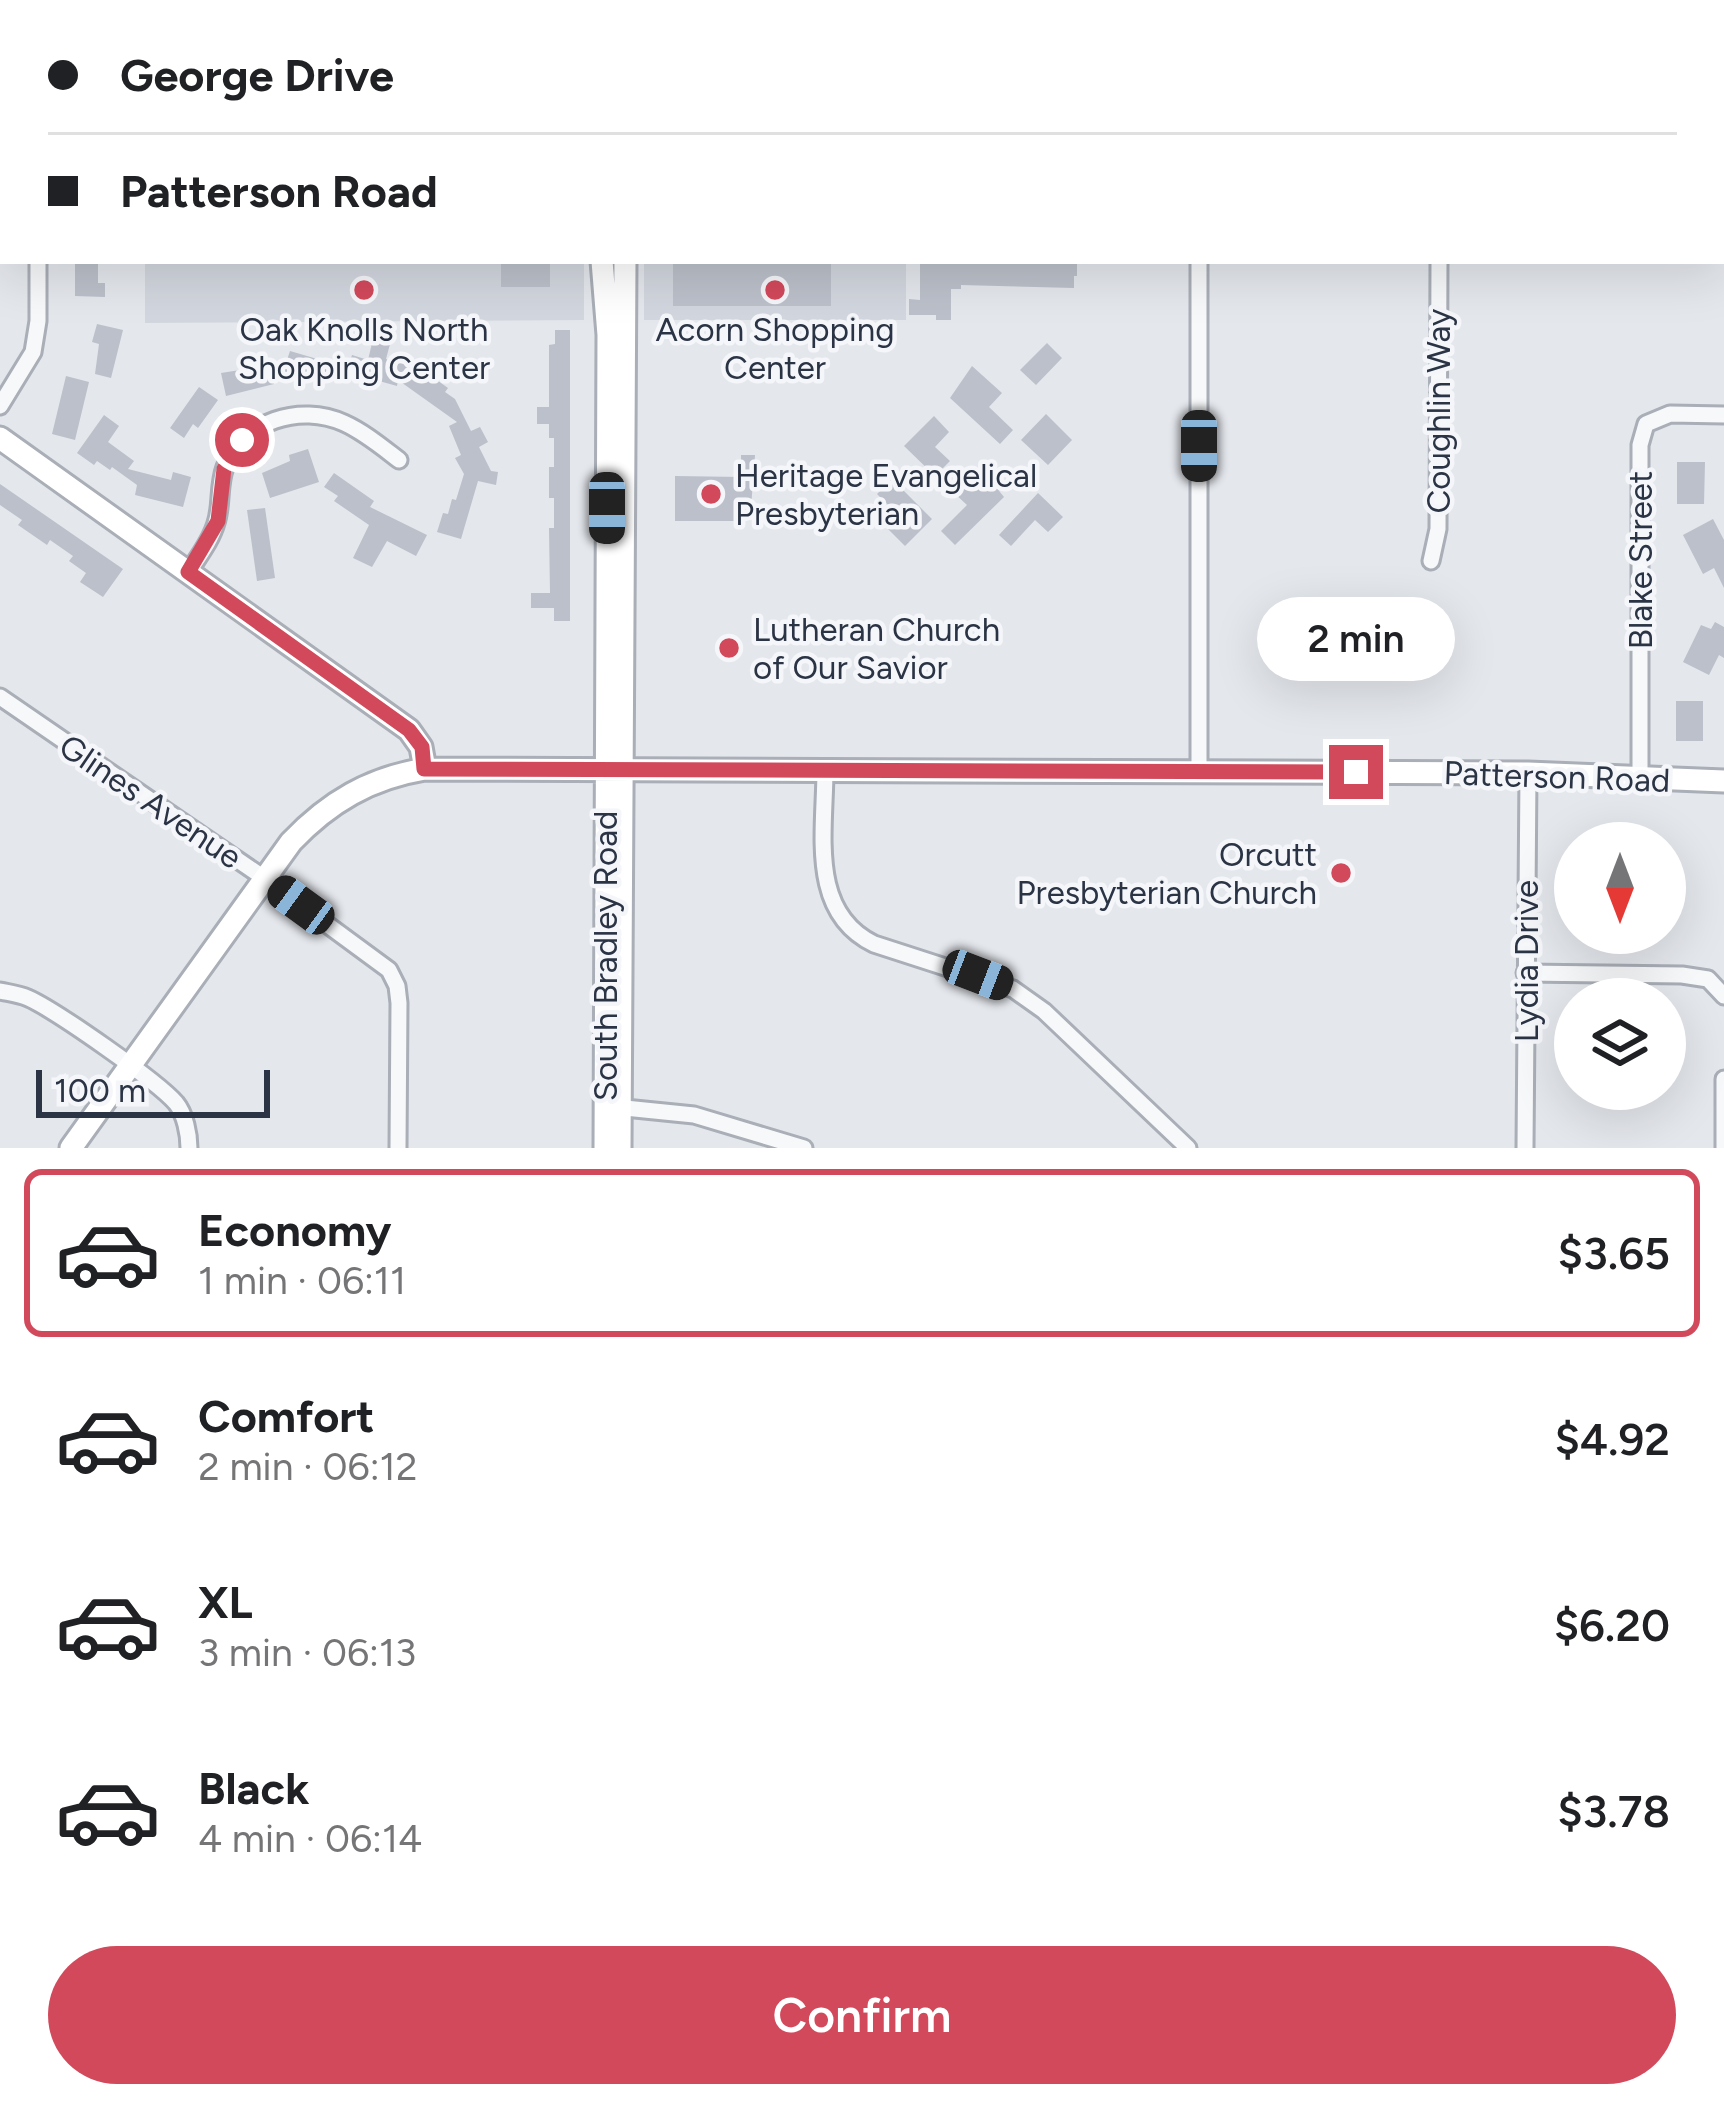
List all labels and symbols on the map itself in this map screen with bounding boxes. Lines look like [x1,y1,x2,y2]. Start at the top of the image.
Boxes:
marker: Oak Knolls North Shopping Center [351,277,377,303]
marker: Acorn Shopping Center [762,277,788,303]
street label: Coughlin Way [1419,308,1458,513]
place label: Oak Knolls North Shopping Center [238,310,490,387]
place label: Acorn Shopping Center [655,310,895,387]
car [1181,410,1217,482]
route start [215,413,269,467]
place label: Heritage Evangelical Presbyterian [735,456,1037,533]
street label: Blake Street [1621,471,1660,649]
car [589,472,625,544]
marker: Heritage Evangelical Presbyterian [698,481,724,507]
callout: 2 min [1257,598,1455,682]
place label: Lutheran Church of Our Savior [753,610,1000,687]
marker: Lutheran Church of Our Savior [716,635,742,661]
street label: Glines Avenue [52,726,249,877]
route end [1329,745,1383,799]
street label: Patterson Road [1443,753,1671,800]
street label: South Bradley Road [586,811,625,1101]
north arrow [1554,822,1686,954]
place label: Orcutt Presbyterian Church [1017,835,1317,912]
marker: Orcutt Presbyterian Church [1328,860,1354,886]
car [261,869,341,941]
street label: Lydia Drive [1507,880,1546,1042]
car [938,945,1018,1005]
scale bar [36,1064,270,1117]

